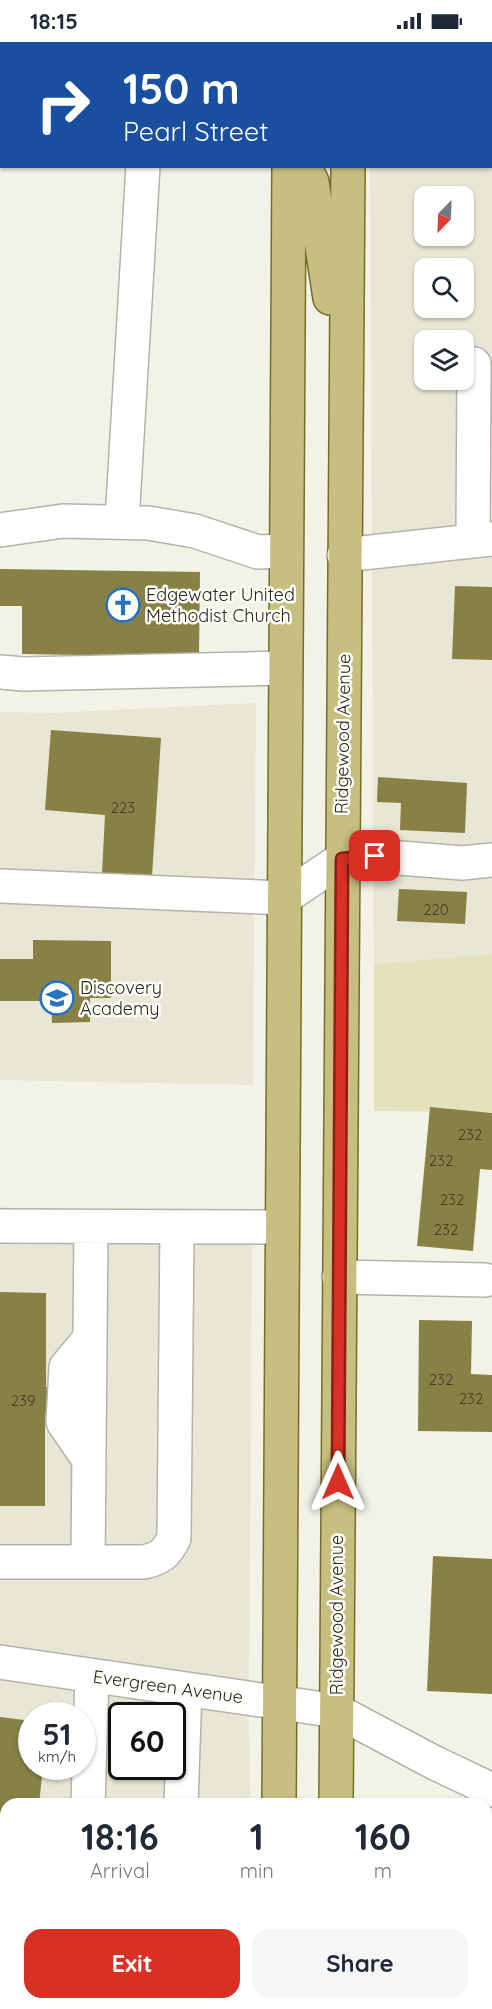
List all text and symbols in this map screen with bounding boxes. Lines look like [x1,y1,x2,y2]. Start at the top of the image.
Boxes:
text: 18:15 [30,7,78,35]
text: 150 m [123,62,240,115]
icon: right [24,66,102,144]
text: Pearl Street [123,114,268,148]
north arrow [414,186,474,246]
map controls [414,186,474,390]
button: search [414,258,474,318]
button: layers [414,330,474,390]
place label: Edgewater United Methodist Church [146,583,295,627]
church icon: Edgewater United Methodist Church [105,587,141,623]
street label: Ridgewood Avenue [330,654,355,814]
house number: 223 [111,798,135,817]
pin [349,830,400,881]
icon: arrive [358,839,391,872]
house number: 220 [423,900,449,919]
place label: Discovery Academy [80,976,162,1020]
school or university icon: Discovery Academy [39,980,75,1016]
house number: 232 [458,1125,482,1144]
house number: 232 [429,1151,453,1170]
house number: 232 [440,1190,464,1209]
house number: 232 [434,1220,458,1239]
house number: 232 [429,1370,453,1389]
house number: 232 [459,1389,483,1408]
house number: 239 [11,1391,35,1410]
position arrow [306,1450,370,1514]
street label: Ridgewood Avenue [325,1535,348,1695]
street label: Evergreen Avenue [92,1665,245,1708]
speed limit sign: 60 [108,1702,186,1780]
text: 51 [43,1715,71,1753]
text: km/h [38,1747,76,1766]
text: 18:16 [81,1814,159,1859]
text: 1 [250,1814,264,1859]
text: 160 [355,1814,411,1859]
text: Arrival [90,1858,150,1883]
text: min [240,1858,274,1883]
text: m [374,1858,392,1883]
button: Exit [24,1929,240,1998]
button: Share [252,1929,468,1998]

